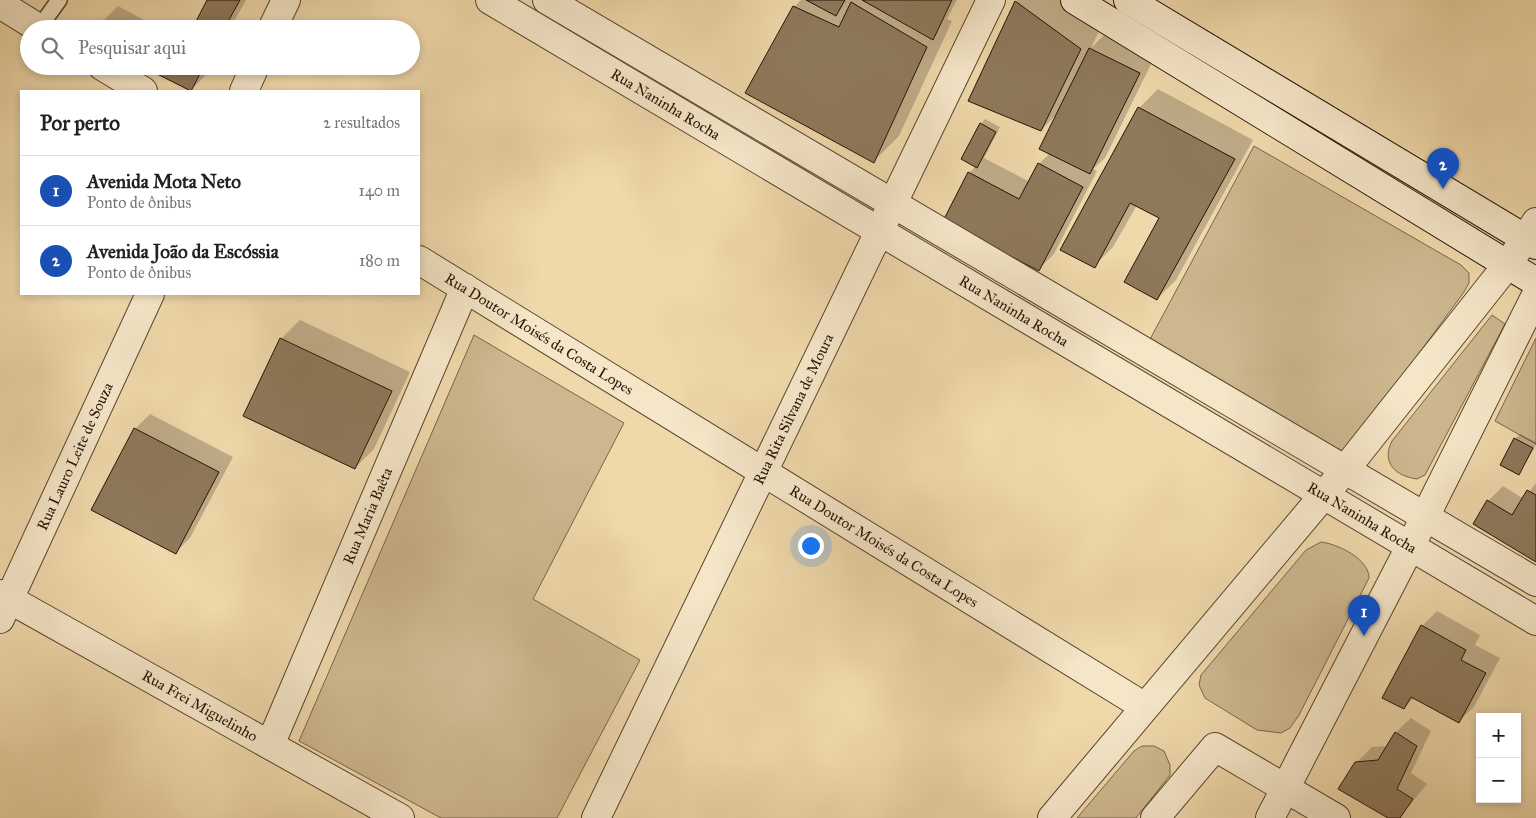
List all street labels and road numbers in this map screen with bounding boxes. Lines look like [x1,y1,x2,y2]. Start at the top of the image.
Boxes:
street label: Rua Naninha Rocha [607,65,724,144]
street label: Rua Doutor Moisés da Costa Lopes [441,269,637,399]
street label: Rua Naninha Rocha [956,271,1072,351]
street label: Rua Rita Silvana de Moura [749,330,838,488]
street label: Rua Lauro Leite de Souza [33,379,117,533]
street label: Rua Maria Baêta [339,464,397,567]
street label: Rua Naninha Rocha [1304,478,1420,557]
street label: Rua Doutor Moisés da Costa Lopes [786,481,982,611]
street label: Rua Frei Miguelinho [139,666,261,746]

